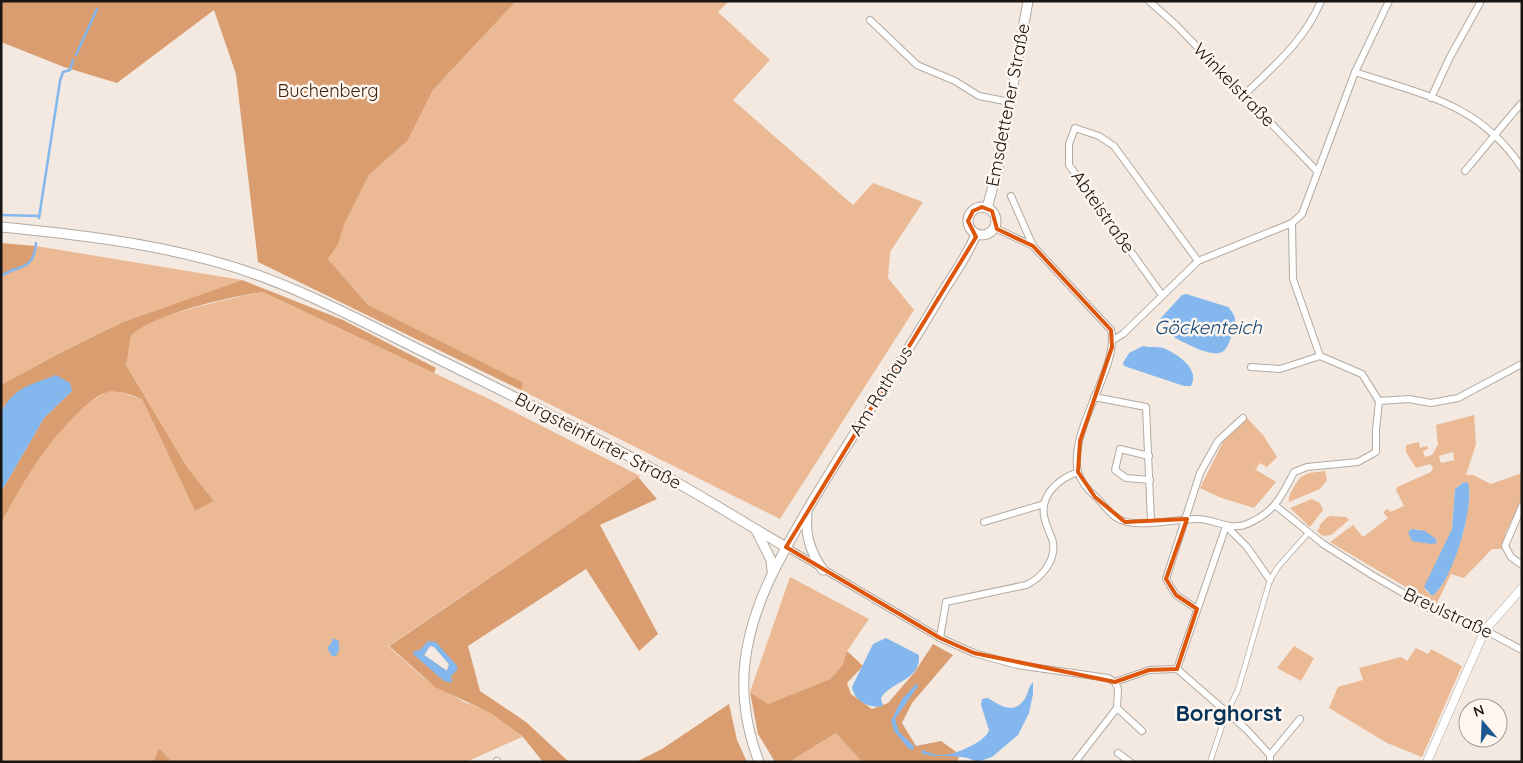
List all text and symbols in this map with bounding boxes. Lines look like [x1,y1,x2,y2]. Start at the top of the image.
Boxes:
street label: Emsdettener Straße [980,21,1035,188]
street label: Winkelstraße [1188,38,1280,132]
park label: Buchenberg [277,79,379,102]
street label: Abteistraße [1067,166,1140,258]
water label: Göckenteich [1154,315,1263,339]
street label: Am Rathaus [844,341,917,440]
street label: Burgsteinfurter Straße [511,387,685,494]
street label: Breulstraße [1400,582,1497,643]
north arrow [1458,698,1508,748]
district label: Borghorst [1175,699,1283,727]
text: N [1471,701,1487,721]

